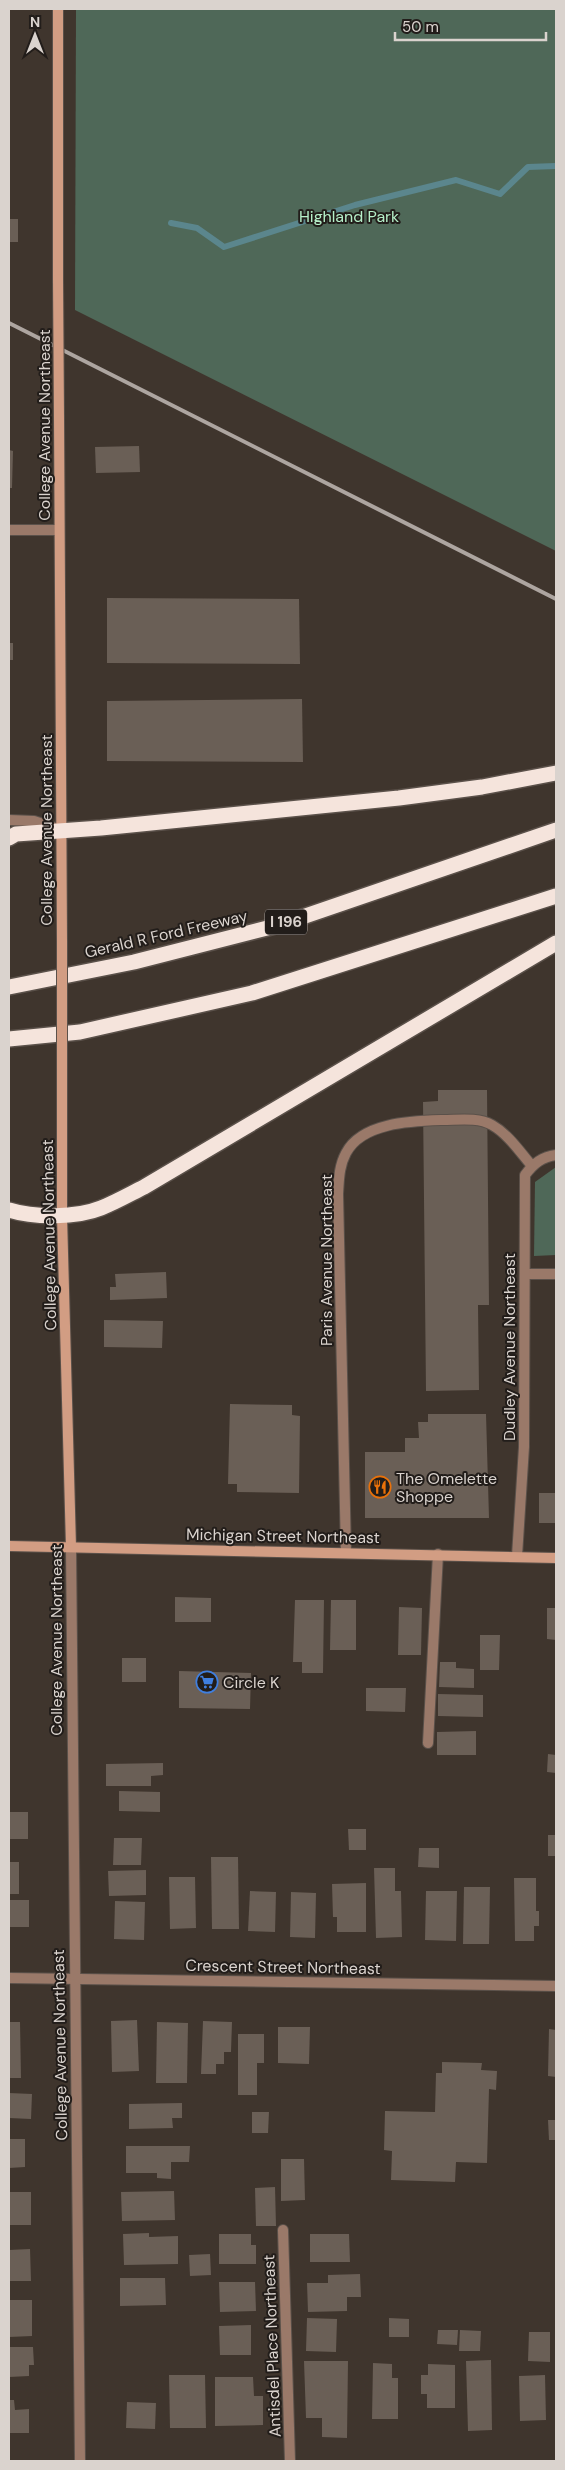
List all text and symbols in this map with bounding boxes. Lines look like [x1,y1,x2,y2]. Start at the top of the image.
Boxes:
north arrow [10,10,60,60]
scale bar [395,10,546,42]
text: N [30,13,40,31]
text: 50 m [402,17,439,37]
park label: Highland Park [299,206,399,227]
street label: College Avenue Northeast [34,329,55,521]
street label: College Avenue Northeast [36,734,57,926]
street label: Gerald R Ford Freeway [83,905,250,963]
road number: I 196 [265,910,307,934]
street label: College Avenue Northeast [37,1139,61,1331]
street label: Paris Avenue Northeast [316,1174,337,1346]
street label: Dudley Avenue Northeast [499,1253,520,1441]
place label: The Omelette Shoppe [396,1468,497,1507]
restaurant icon: The Omelette Shoppe [368,1475,392,1499]
street label: Michigan Street Northeast [186,1524,380,1548]
street label: College Avenue Northeast [46,1544,67,1736]
supermarket icon: Circle K [195,1670,219,1694]
place label: Circle K [223,1672,279,1693]
street label: College Avenue Northeast [48,1949,72,2141]
street label: Crescent Street Northeast [185,1955,381,1979]
street label: Antisdel Place Northeast [258,2254,286,2438]

